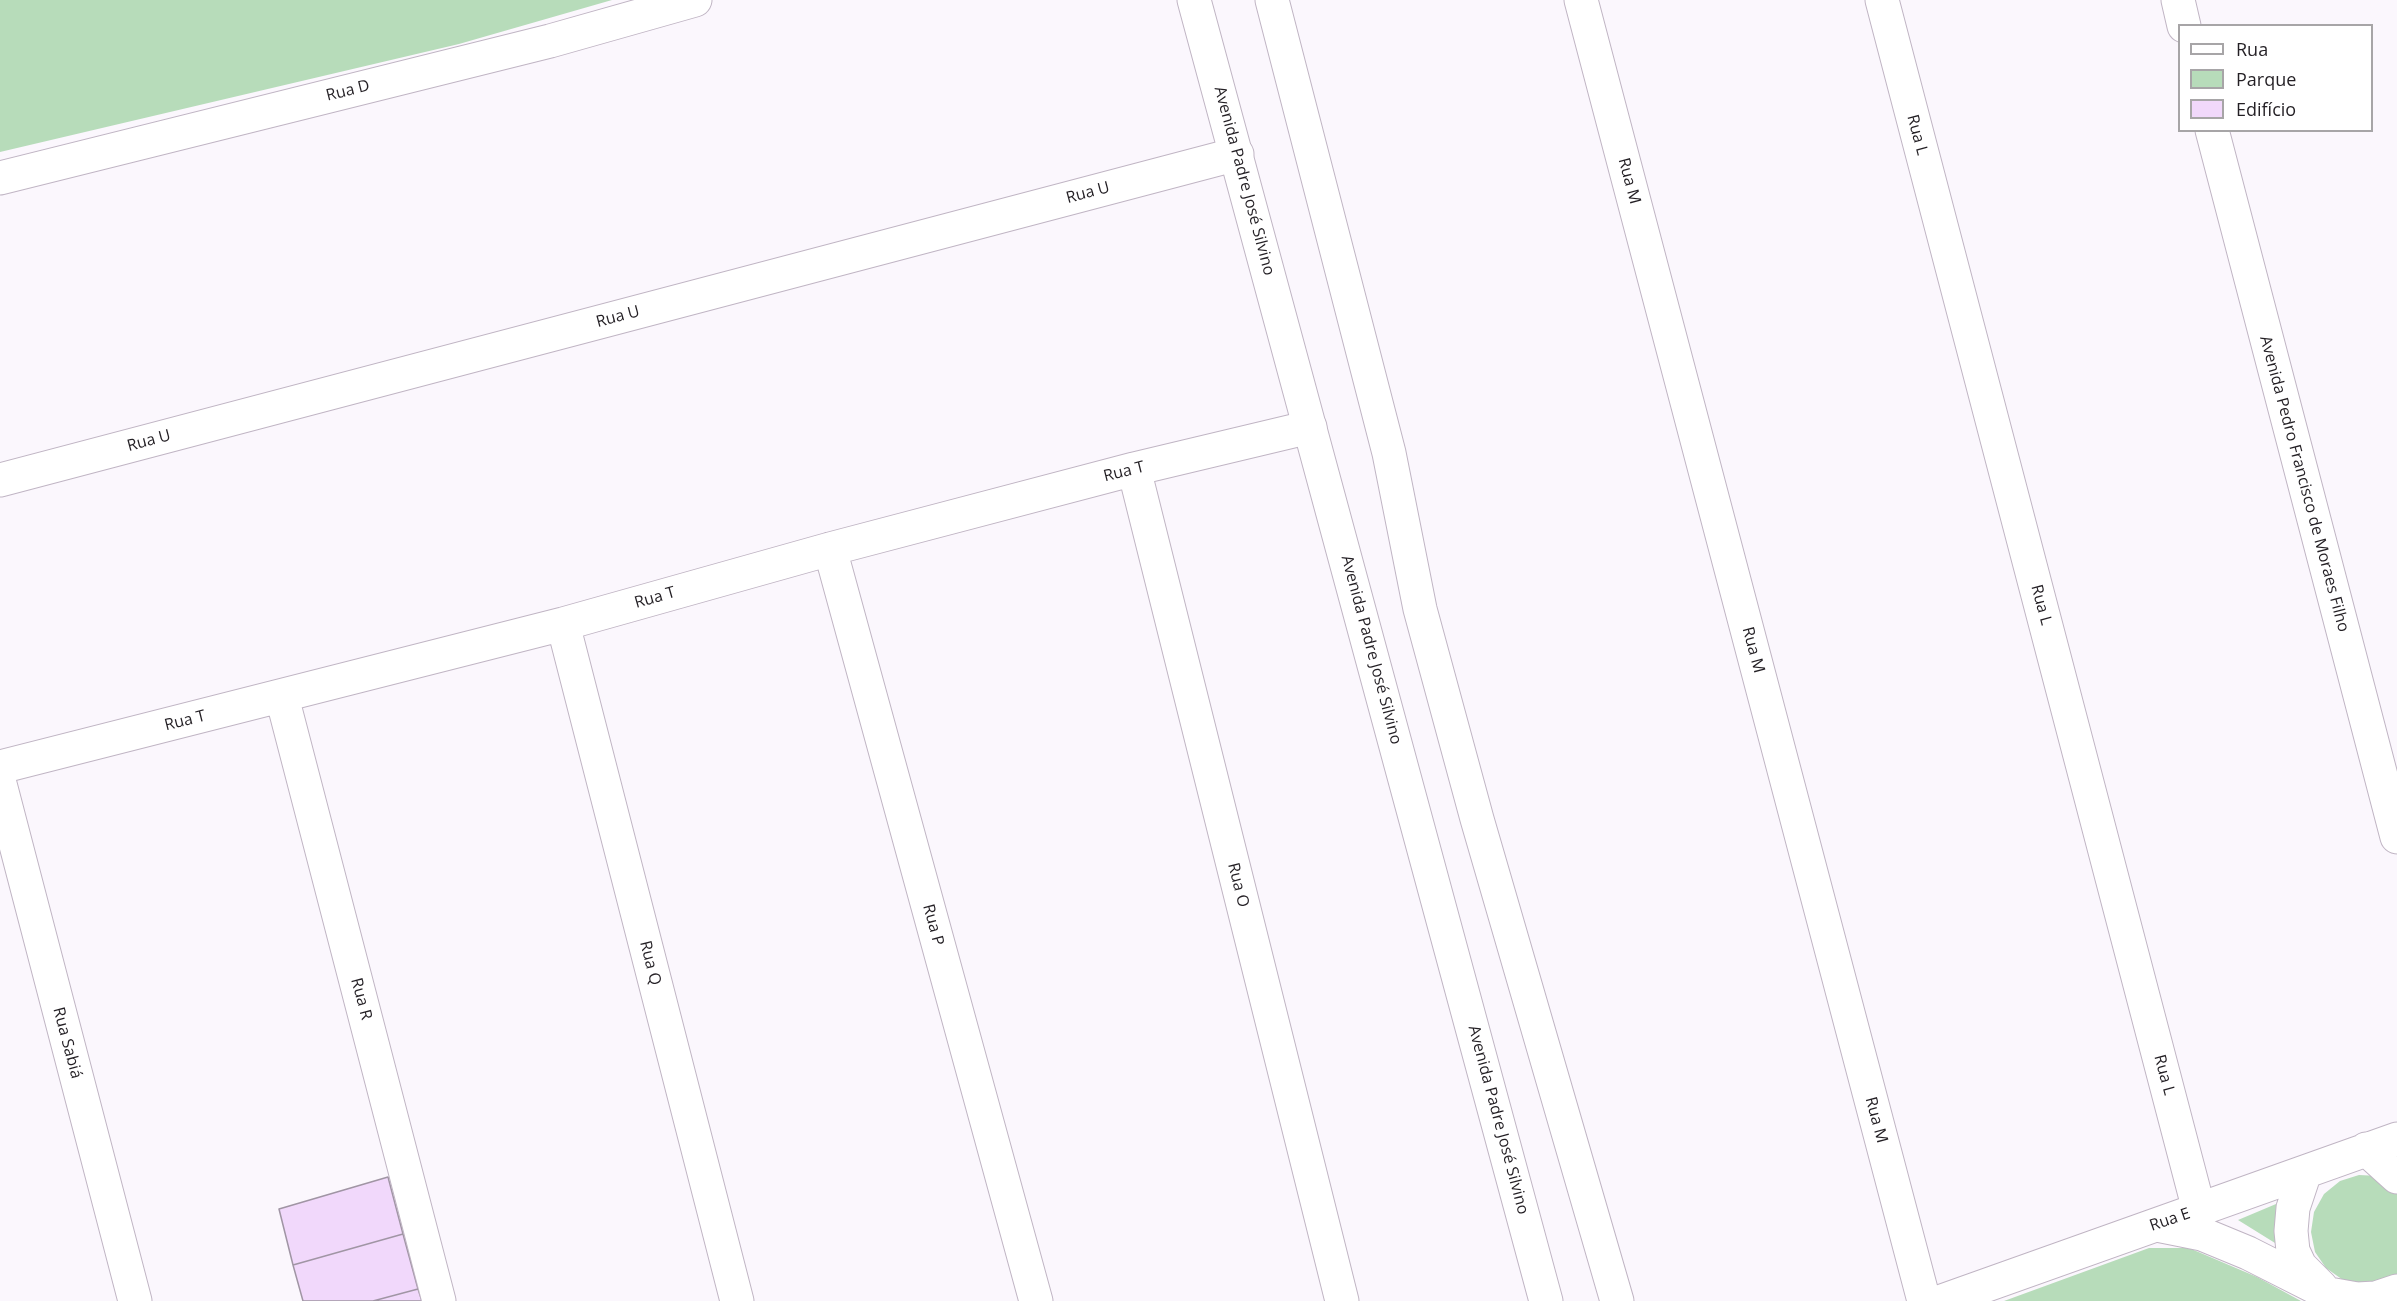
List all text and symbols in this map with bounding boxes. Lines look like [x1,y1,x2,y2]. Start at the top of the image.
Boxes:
legend [2178,24,2373,132]
text: Rua [2236,37,2268,61]
text: Parque [2236,67,2296,91]
street label: Rua D [324,76,372,106]
street label: Avenida Padre José Silvino [1210,84,1278,278]
text: Edifício [2236,97,2296,121]
street label: Rua L [1902,113,1932,157]
street label: Rua M [1614,156,1644,206]
street label: Rua U [1064,178,1112,208]
street label: Rua U [594,302,642,332]
street label: Avenida Pedro Francisco de Moraes Filho [2255,334,2353,634]
street label: Rua U [125,426,173,456]
street label: Rua T [1102,458,1146,486]
street label: Avenida Padre José Silvino [1337,553,1405,747]
street label: Rua T [632,583,678,613]
street label: Rua L [2026,583,2056,627]
street label: Rua M [1738,625,1768,675]
street label: Rua T [163,707,207,735]
street label: Rua O [1223,861,1253,909]
street label: Rua P [918,902,948,948]
street label: Rua Q [635,939,665,987]
street label: Rua R [346,976,376,1022]
street label: Rua Sabiá [48,1005,86,1081]
street label: Avenida Padre José Silvino [1464,1023,1532,1217]
street label: Rua L [2149,1053,2179,1097]
street label: Rua M [1861,1095,1891,1145]
street label: Rua E [2147,1204,2193,1236]

